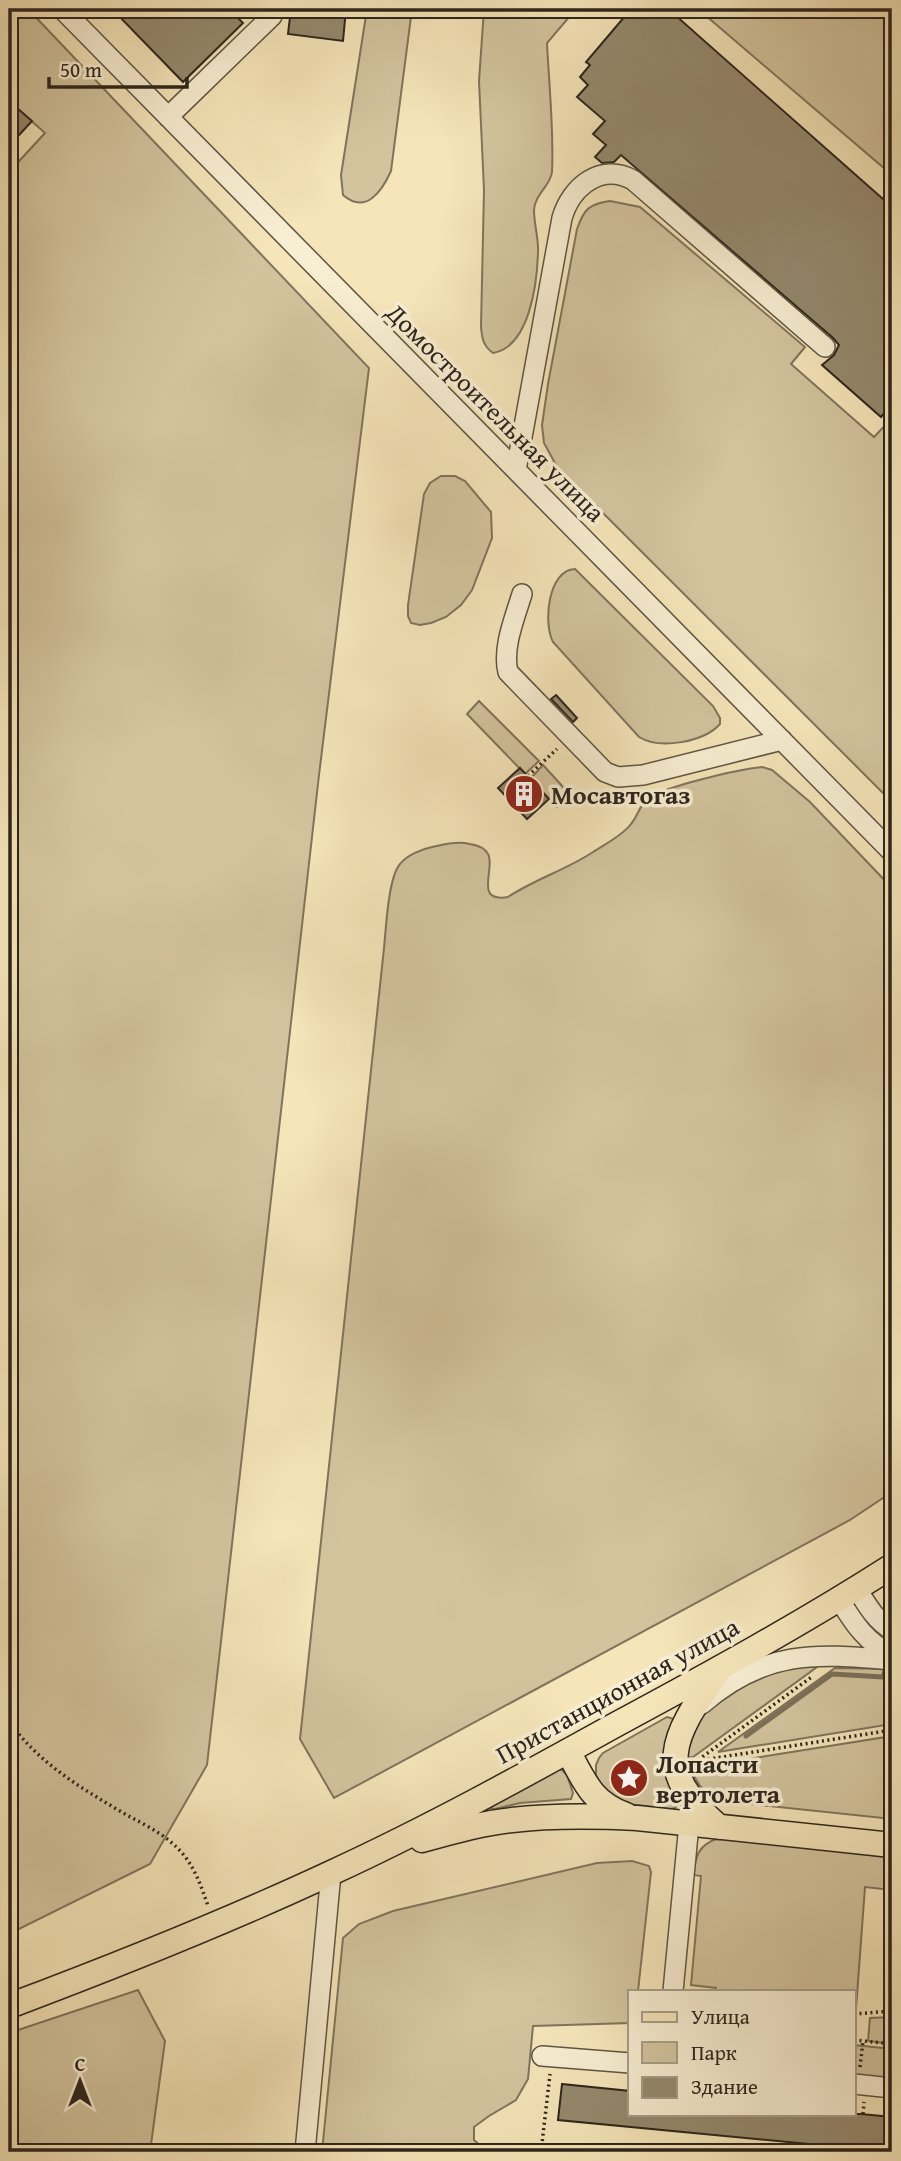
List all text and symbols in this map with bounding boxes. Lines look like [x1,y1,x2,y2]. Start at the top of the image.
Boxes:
scale bar [49,46,187,90]
text: 50 m [60,54,102,85]
street label: Домостроительная улица [377,293,615,531]
building icon: Мосавтогаз [503,773,545,815]
place label: Мосавтогаз [551,775,691,814]
street label: Пристанционная улица [488,1606,746,1773]
place label: Лопасти вертолета [656,1744,781,1813]
place icon: Лопасти вертолета [608,1757,650,1799]
legend [628,1990,856,2116]
text: Улица [691,2001,750,2032]
text: Парк [691,2037,737,2068]
north arrow [46,2046,116,2116]
text: С [75,2050,86,2078]
text: Здание [691,2071,758,2102]

